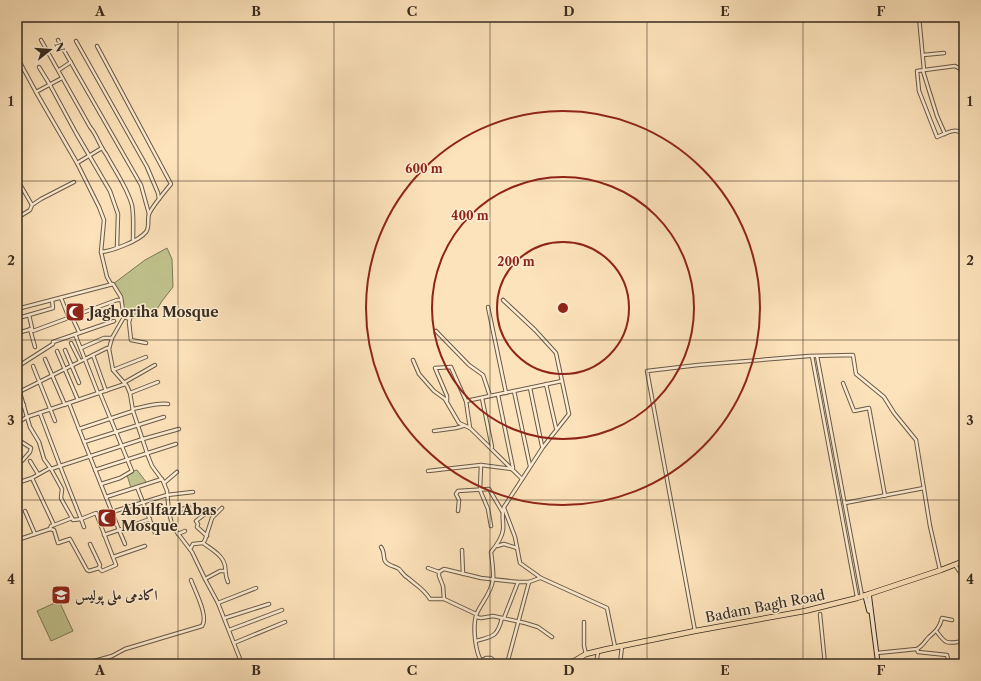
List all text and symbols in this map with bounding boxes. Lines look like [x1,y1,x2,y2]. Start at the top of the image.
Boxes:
text: A [94,3,106,19]
text: B [251,3,261,19]
text: C [407,3,417,19]
text: D [563,3,575,19]
text: E [720,3,730,19]
text: F [877,3,886,19]
north arrow [30,30,70,70]
text: N [51,40,68,54]
text: 1 [8,93,14,109]
text: 1 [967,93,973,109]
text: 600 m [405,161,443,176]
text: 400 m [451,208,489,223]
text: 2 [7,252,15,268]
text: 2 [966,252,974,268]
text: 200 m [497,254,535,269]
mosque icon: Jaghoriha Mosque [64,301,86,323]
centre of rings [556,301,570,315]
place label: Jaghoriha Mosque [86,303,219,321]
text: 3 [7,412,15,428]
text: 3 [966,412,974,428]
place label: AbulfazlAbas Mosque [120,501,217,535]
mosque icon: AbulfazlAbas Mosque [96,507,118,529]
text: 4 [7,571,15,587]
text: 4 [966,571,974,587]
school or university icon: اکادمی ملی پولیس [50,584,72,606]
street label: Badam Bagh Road [704,585,827,626]
place label: اکادمی ملی پولیس [75,586,157,606]
text: A [94,662,106,678]
text: B [251,662,261,678]
text: C [407,662,417,678]
text: D [563,662,575,678]
text: E [720,662,730,678]
text: F [877,662,886,678]

